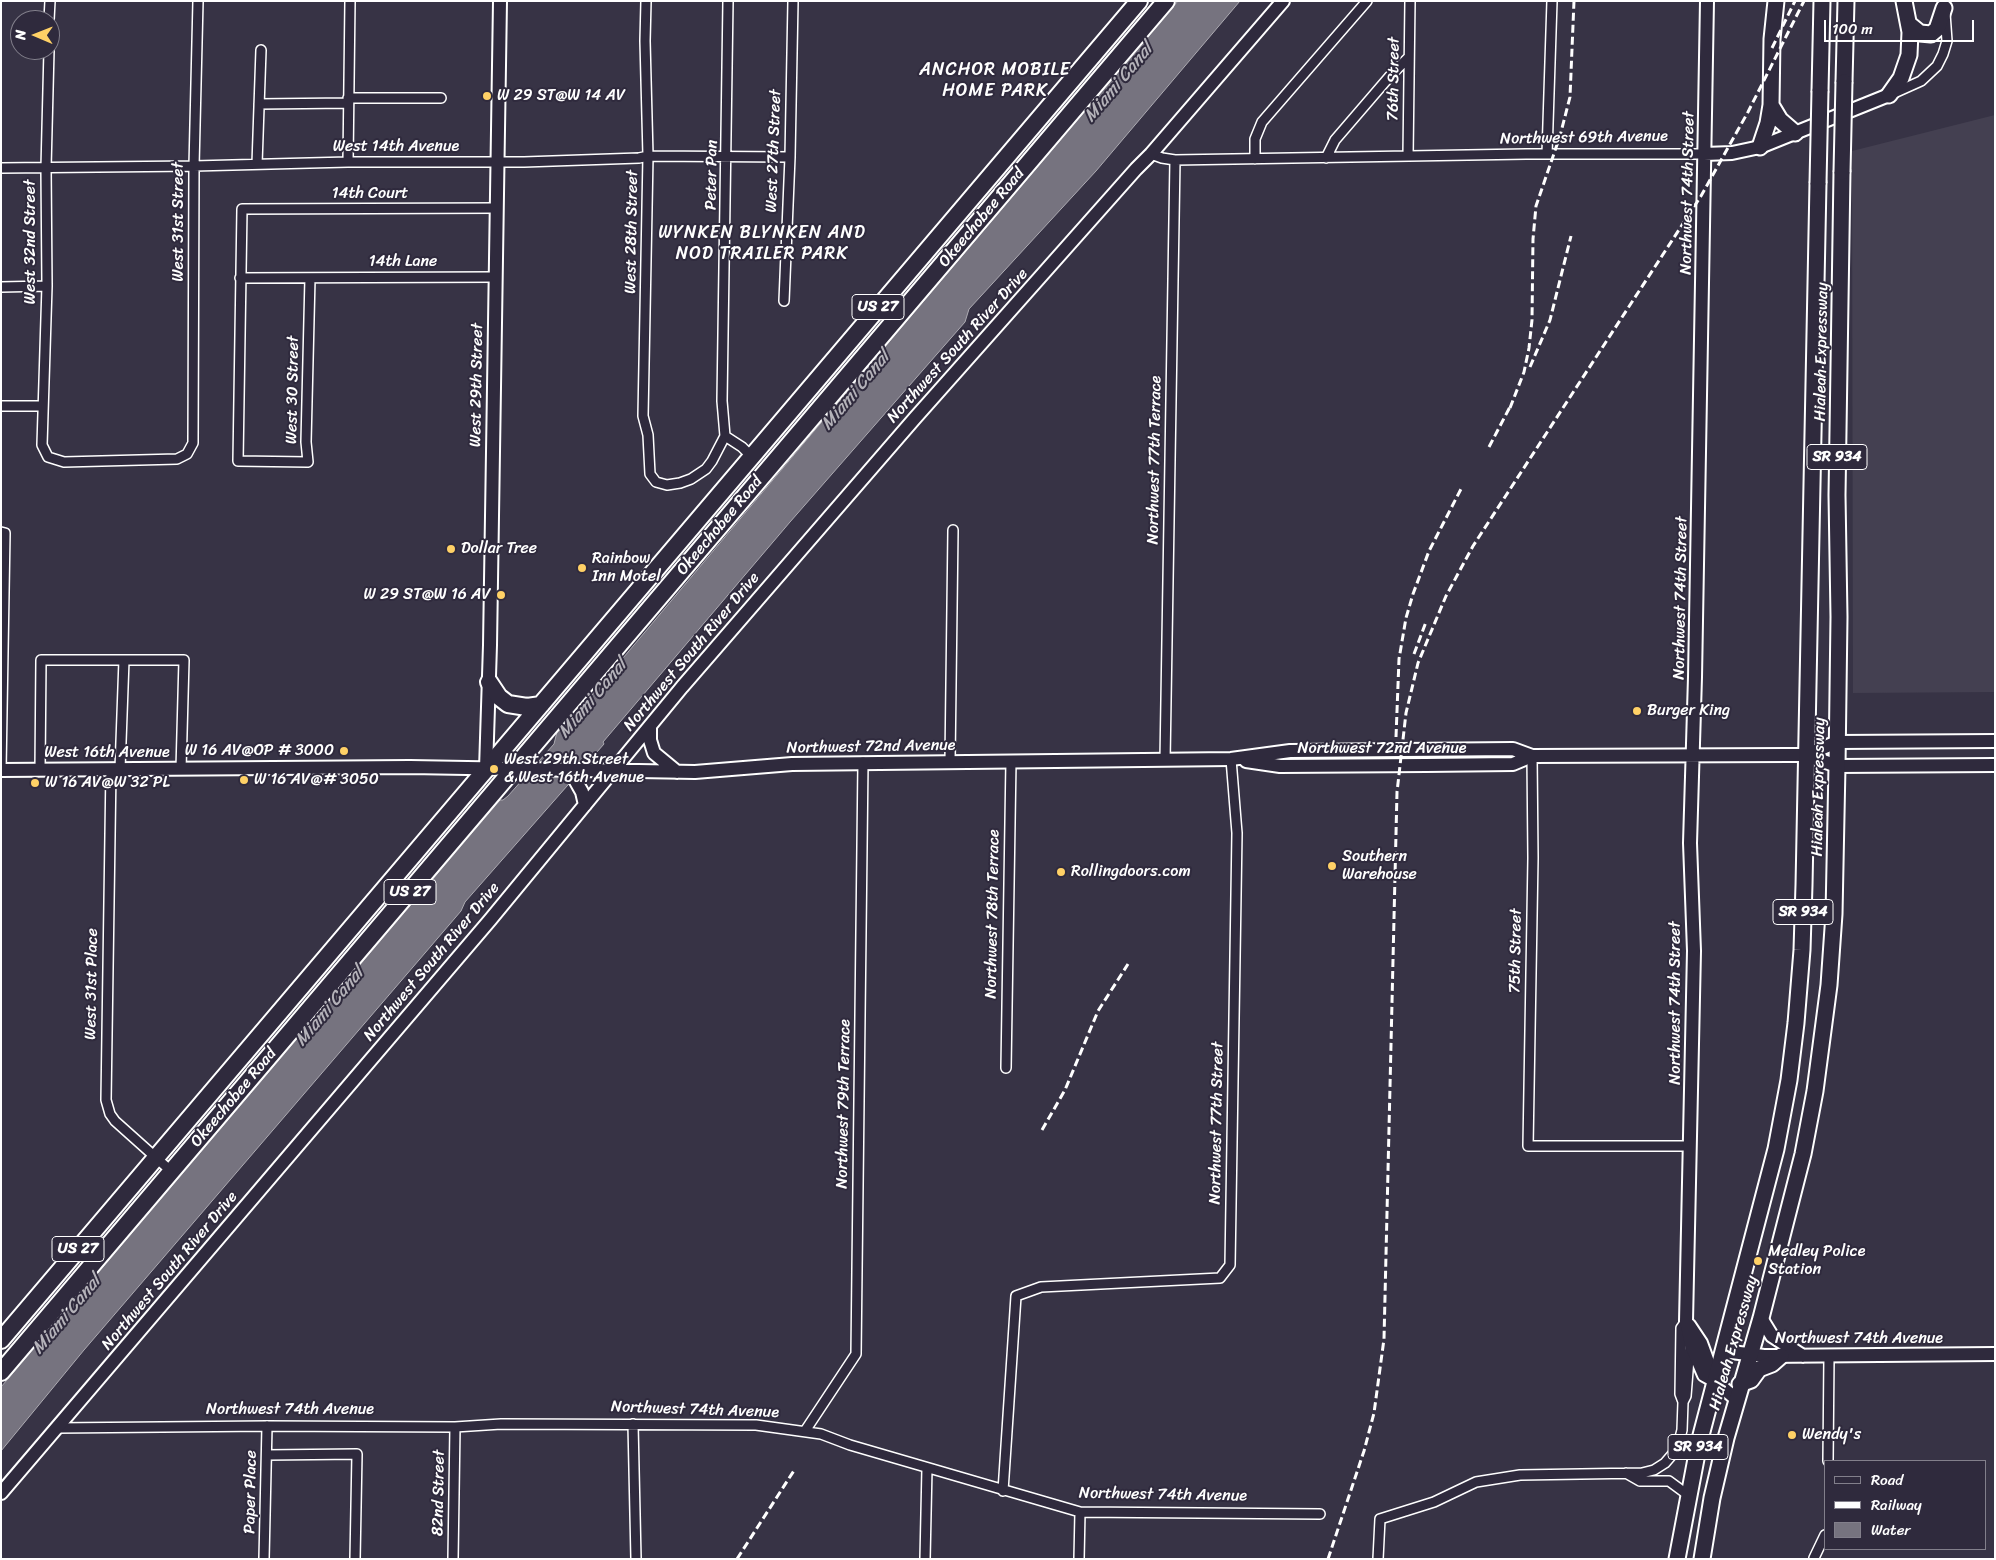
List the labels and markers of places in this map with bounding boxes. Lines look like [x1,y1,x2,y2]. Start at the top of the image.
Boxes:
place label: W 29 ST@W 14 AV [497,86,626,106]
marker: W 29 ST@W 14 AV [481,90,493,102]
place label: Dollar Tree [461,539,537,559]
marker: Dollar Tree [445,543,457,555]
place label: Rainbow Inn Motel [592,549,661,587]
marker: Rainbow Inn Motel [576,562,588,574]
place label: W 29 ST@W 16 AV [363,585,491,605]
marker: W 29 ST@W 16 AV [495,589,507,601]
place label: Burger King [1647,701,1730,721]
marker: Burger King [1631,705,1643,717]
place label: W 16 AV@OP # 3000 [185,741,334,761]
marker: W 16 AV@OP # 3000 [338,745,350,757]
place label: West 29th Street & West 16th Avenue [504,750,644,788]
marker: West 29th Street & West 16th Avenue [488,763,500,775]
place label: W 16 AV@# 3050 [254,770,379,790]
place label: W 16 AV@W 32 PL [45,773,170,793]
marker: W 16 AV@# 3050 [238,774,250,786]
marker: W 16 AV@W 32 PL [29,777,41,789]
place label: Southern Warehouse [1342,847,1417,885]
marker: Southern Warehouse [1326,860,1338,872]
place label: Rollingdoors.com [1071,862,1191,882]
marker: Rollingdoors.com [1055,866,1067,878]
place label: Medley Police Station [1768,1242,1865,1280]
marker: Medley Police Station [1752,1255,1764,1267]
place label: Wendy's [1802,1425,1861,1445]
marker: Wendy's [1786,1429,1798,1441]

